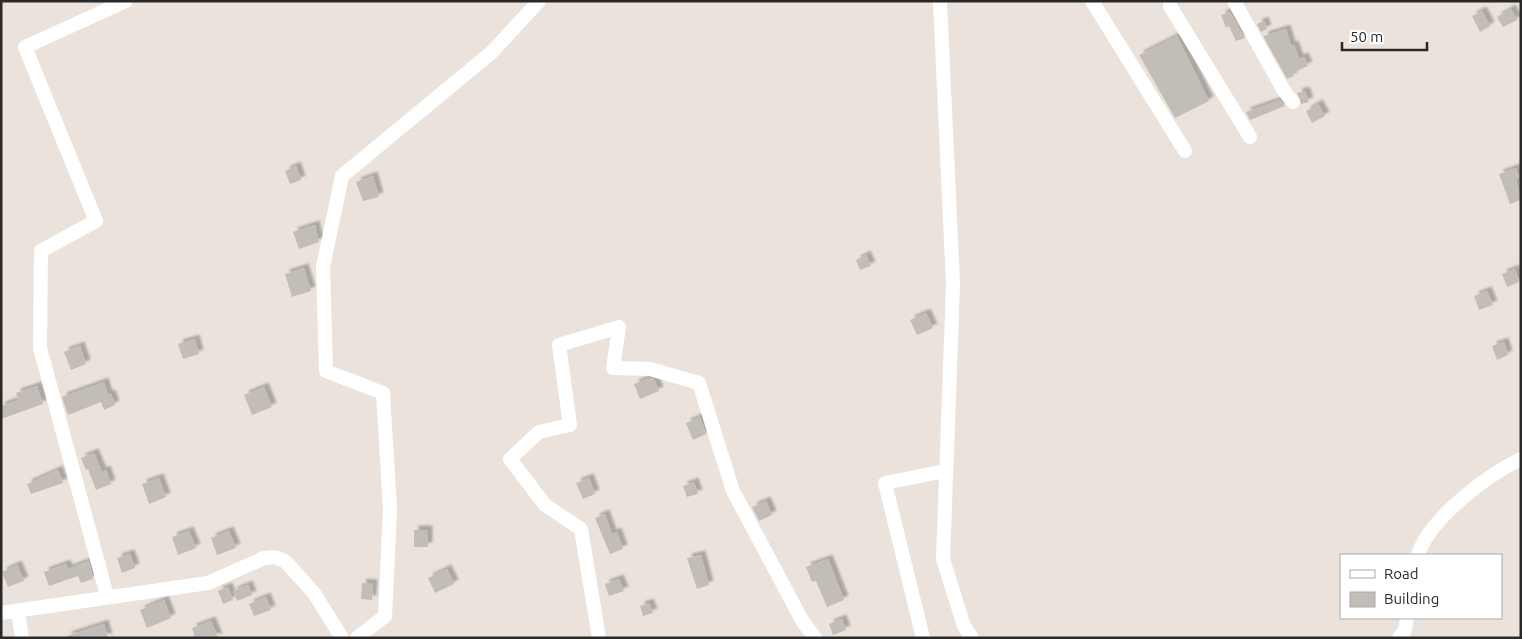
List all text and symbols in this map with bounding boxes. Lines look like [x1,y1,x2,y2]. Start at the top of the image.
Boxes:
scale bar [1342,20,1427,52]
text: 50 m [1350,28,1383,45]
legend [1340,554,1502,619]
text: Road [1384,565,1419,582]
text: Building [1384,590,1439,607]

